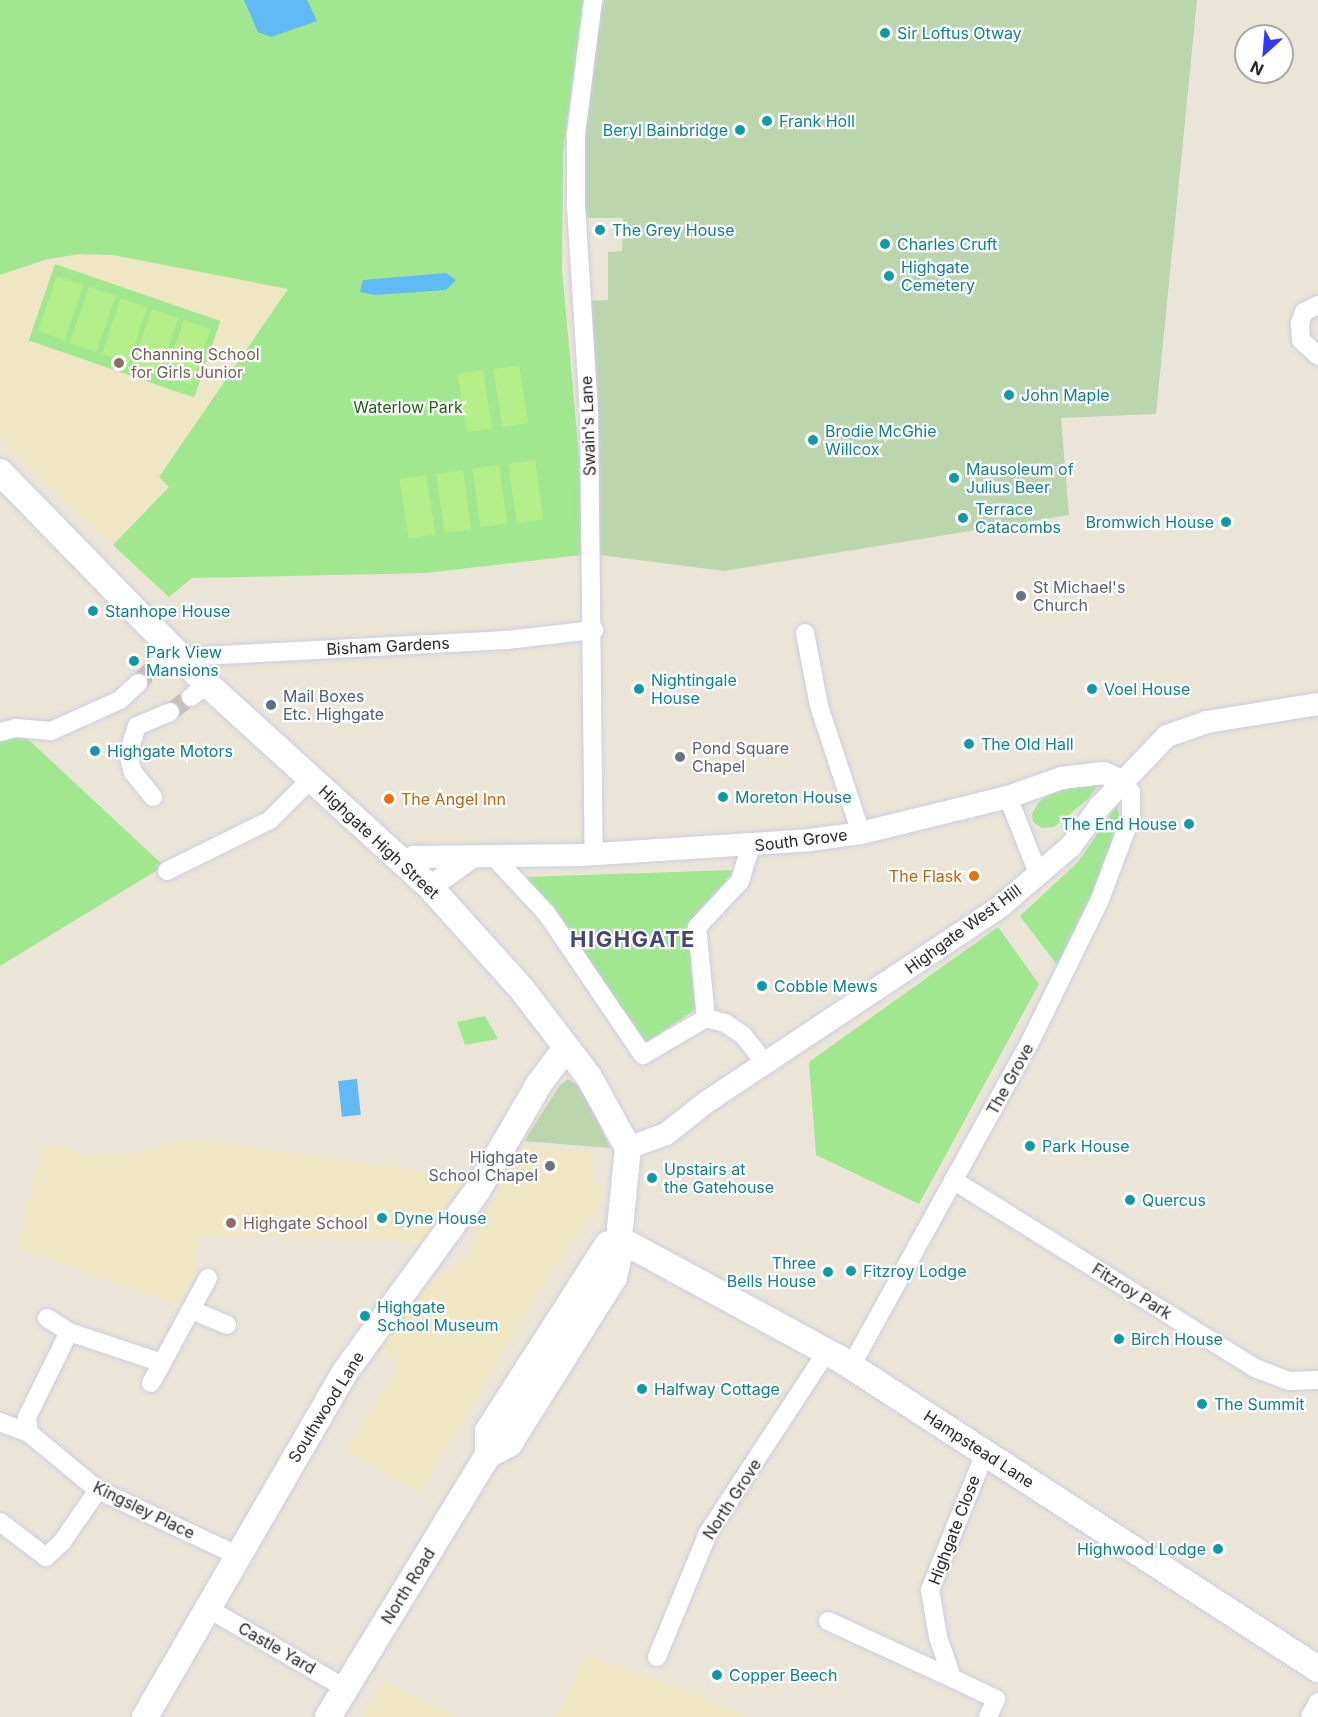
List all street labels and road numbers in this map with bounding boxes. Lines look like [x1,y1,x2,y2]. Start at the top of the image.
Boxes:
street label: Swain's Lane [577,376,599,476]
street label: Bisham Gardens [326,633,450,659]
street label: Highgate High Street [315,781,443,903]
street label: South Grove [753,825,849,855]
street label: Highgate West Hill [901,880,1025,978]
street label: The Grove [983,1040,1037,1118]
street label: Fitzroy Park [1089,1259,1175,1323]
street label: Southwood Lane [284,1348,368,1466]
street label: Hampstead Lane [920,1406,1038,1492]
street label: North Grove [699,1455,765,1543]
street label: Highgate Close [924,1473,984,1587]
street label: Kingsley Place [90,1477,198,1543]
street label: North Road [377,1545,439,1627]
street label: Castle Yard [235,1618,319,1678]

